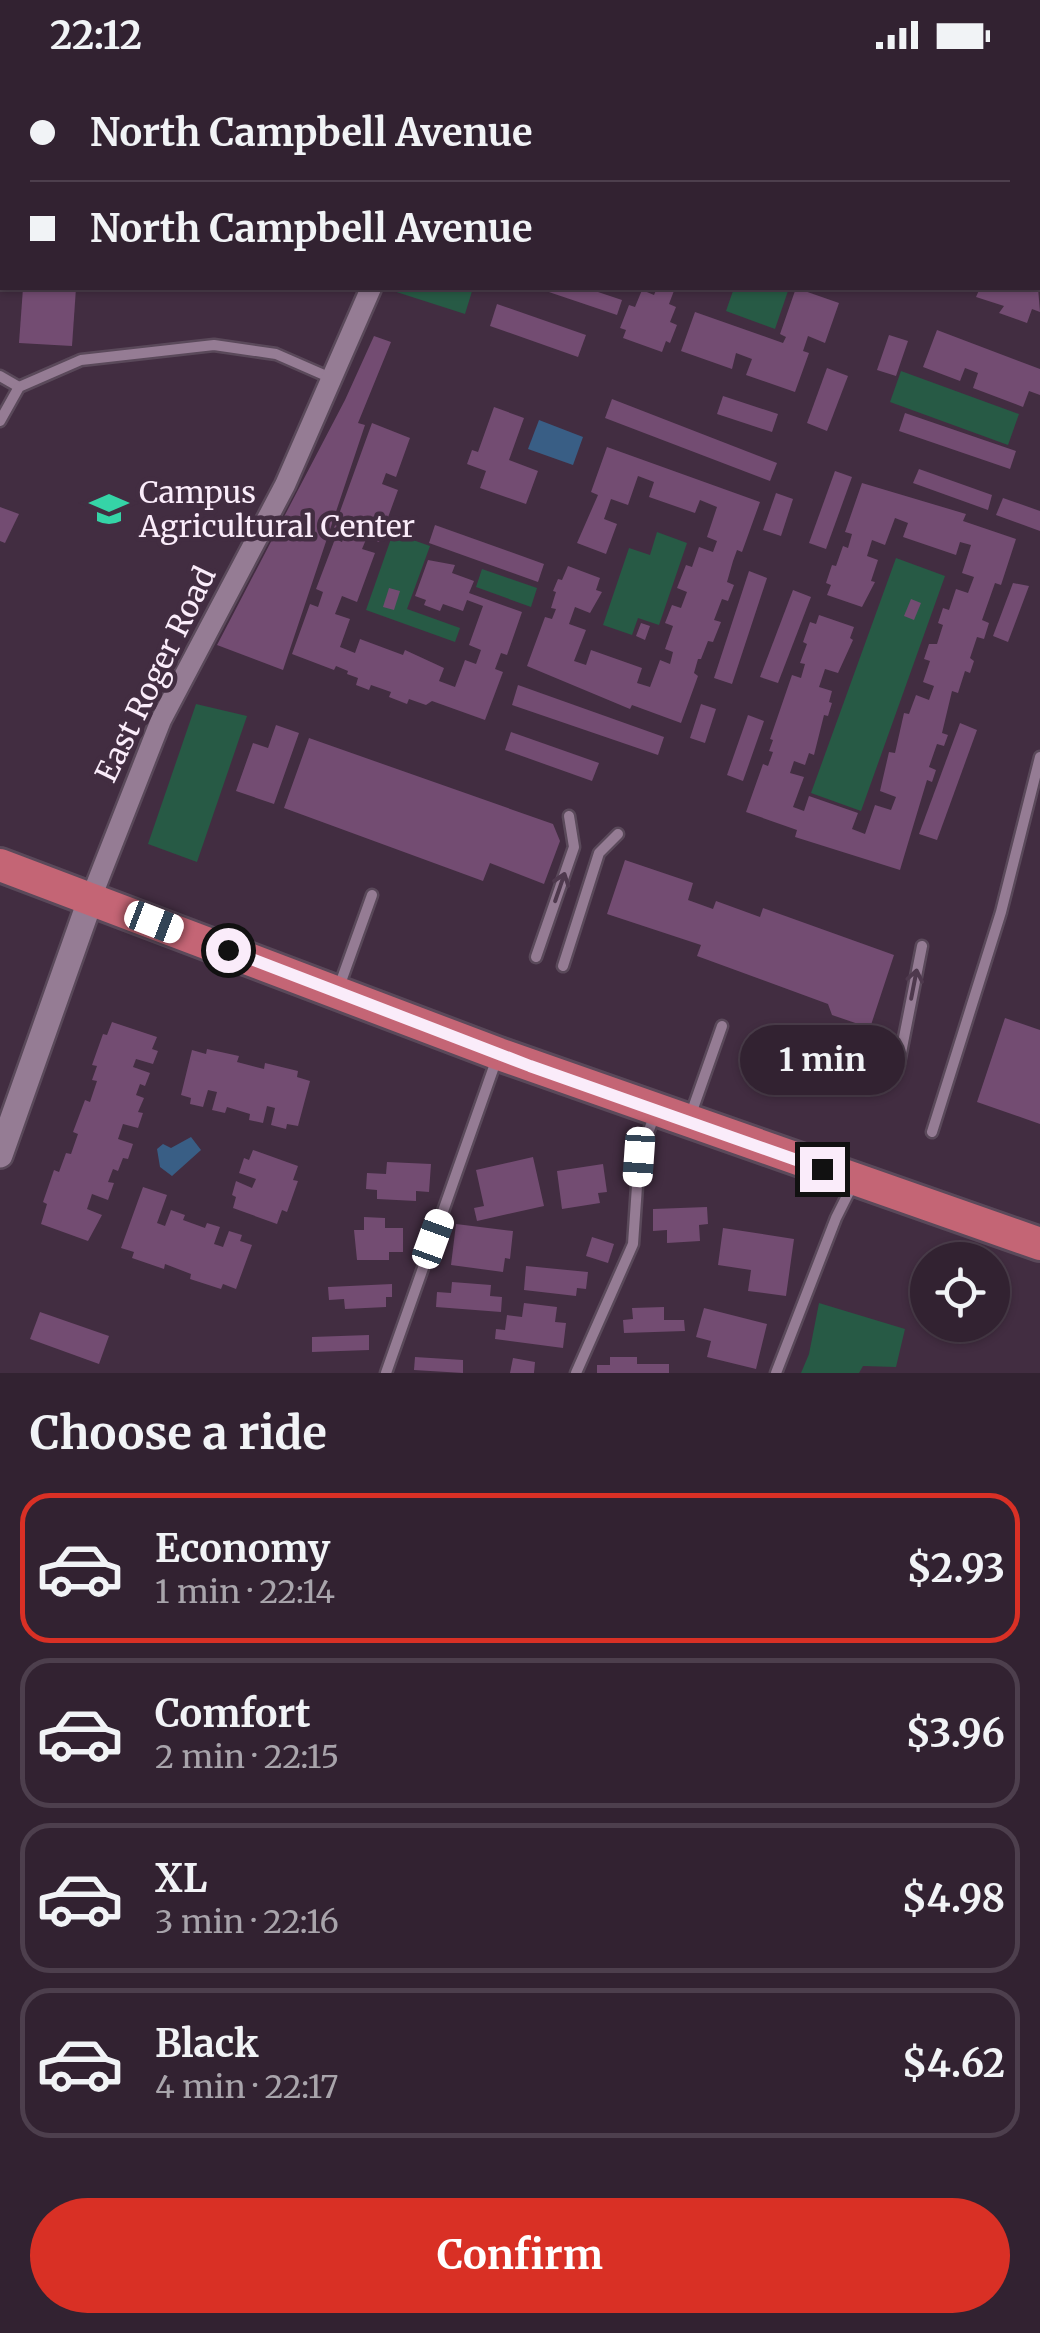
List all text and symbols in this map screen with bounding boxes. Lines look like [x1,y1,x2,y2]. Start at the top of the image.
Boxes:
text: 22:12 [50,12,142,59]
text: North Campbell Avenue [90,109,533,156]
text: North Campbell Avenue [90,205,533,252]
place label: Campus Agricultural Center [138,473,415,545]
school or university icon: Campus Agricultural Center [88,488,130,530]
street label: East Roger Road [86,560,224,788]
one-way arrow [552,873,570,904]
car [121,897,187,947]
route start [206,928,251,973]
one-way arrow [906,969,925,1001]
callout: 1 min [740,1024,904,1094]
text: 1 min [779,1040,866,1080]
car [622,1126,656,1188]
route end [800,1147,845,1192]
car [409,1206,457,1272]
map controls [910,1242,1010,1342]
button: locate [910,1242,1010,1342]
text: Choose a ride [30,1405,327,1461]
icon: car [35,1523,125,1613]
text: Economy [155,1525,330,1572]
text: $2.93 [906,1545,1005,1592]
text: 1 min · 22:14 [155,1572,335,1612]
icon: car [35,1688,125,1778]
text: Comfort [155,1690,311,1737]
text: $3.96 [905,1710,1005,1757]
text: 2 min · 22:15 [155,1737,339,1777]
icon: car [35,1853,125,1943]
text: XL [155,1855,207,1902]
text: $4.98 [902,1875,1005,1922]
text: 3 min · 22:16 [155,1902,339,1942]
icon: car [35,2018,125,2108]
text: Black [155,2020,259,2067]
text: $4.62 [902,2040,1005,2087]
text: 4 min · 22:17 [155,2067,339,2107]
button: Confirm [30,2198,1010,2313]

